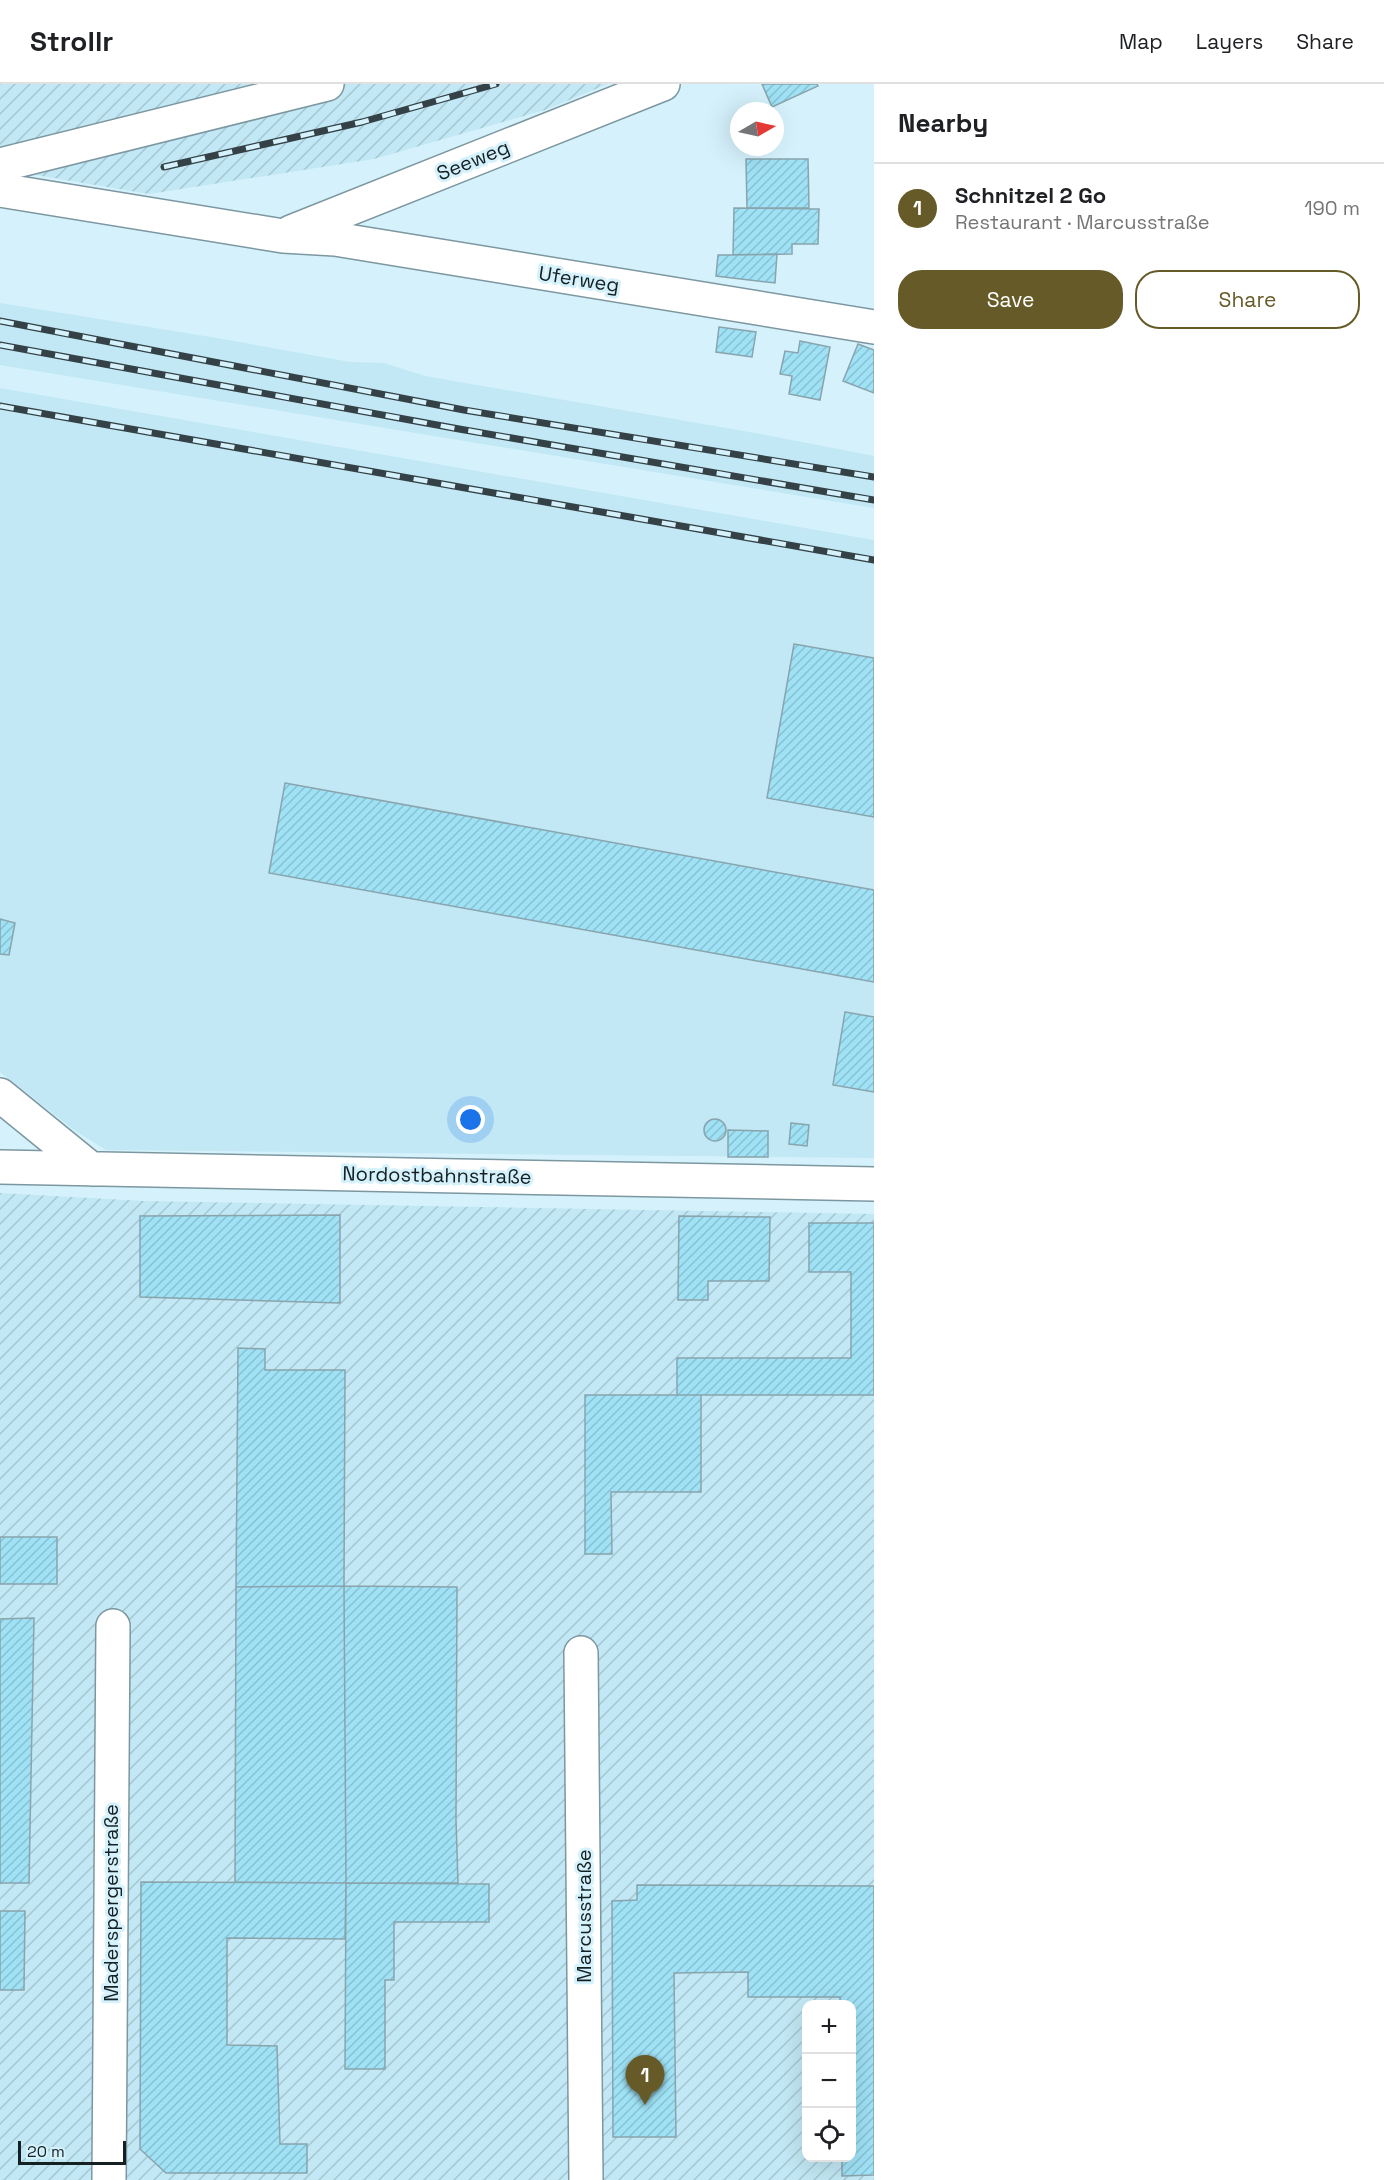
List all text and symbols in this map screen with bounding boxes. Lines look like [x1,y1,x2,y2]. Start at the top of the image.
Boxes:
text: Strollr [30,23,113,59]
text: Map [1119,28,1163,55]
text: Layers [1196,28,1263,55]
text: Share [1296,28,1354,55]
north arrow [730,102,784,156]
text: Nearby [898,106,988,140]
street label: Seeweg [433,134,513,186]
text: Schnitzel 2 Go [955,181,1106,209]
text: 1 [913,195,922,221]
text: 190 m [1304,195,1360,221]
text: Restaurant · Marcusstraße [955,209,1210,235]
street label: Uferweg [537,260,621,298]
button: Save [898,270,1123,329]
button: Share [1135,270,1360,329]
your location [456,1105,485,1134]
street label: Nordostbahnstraße [342,1160,532,1190]
street label: Maderspergerstraße [98,1804,124,2002]
street label: Marcusstraße [571,1849,597,1983]
map controls [802,2000,856,2162]
button: + [802,2000,856,2054]
button: − [802,2054,856,2108]
pin: 1 [626,2056,664,2105]
button: locate [802,2108,856,2162]
scale bar [18,2138,126,2166]
text: 20 m [27,2141,65,2162]

